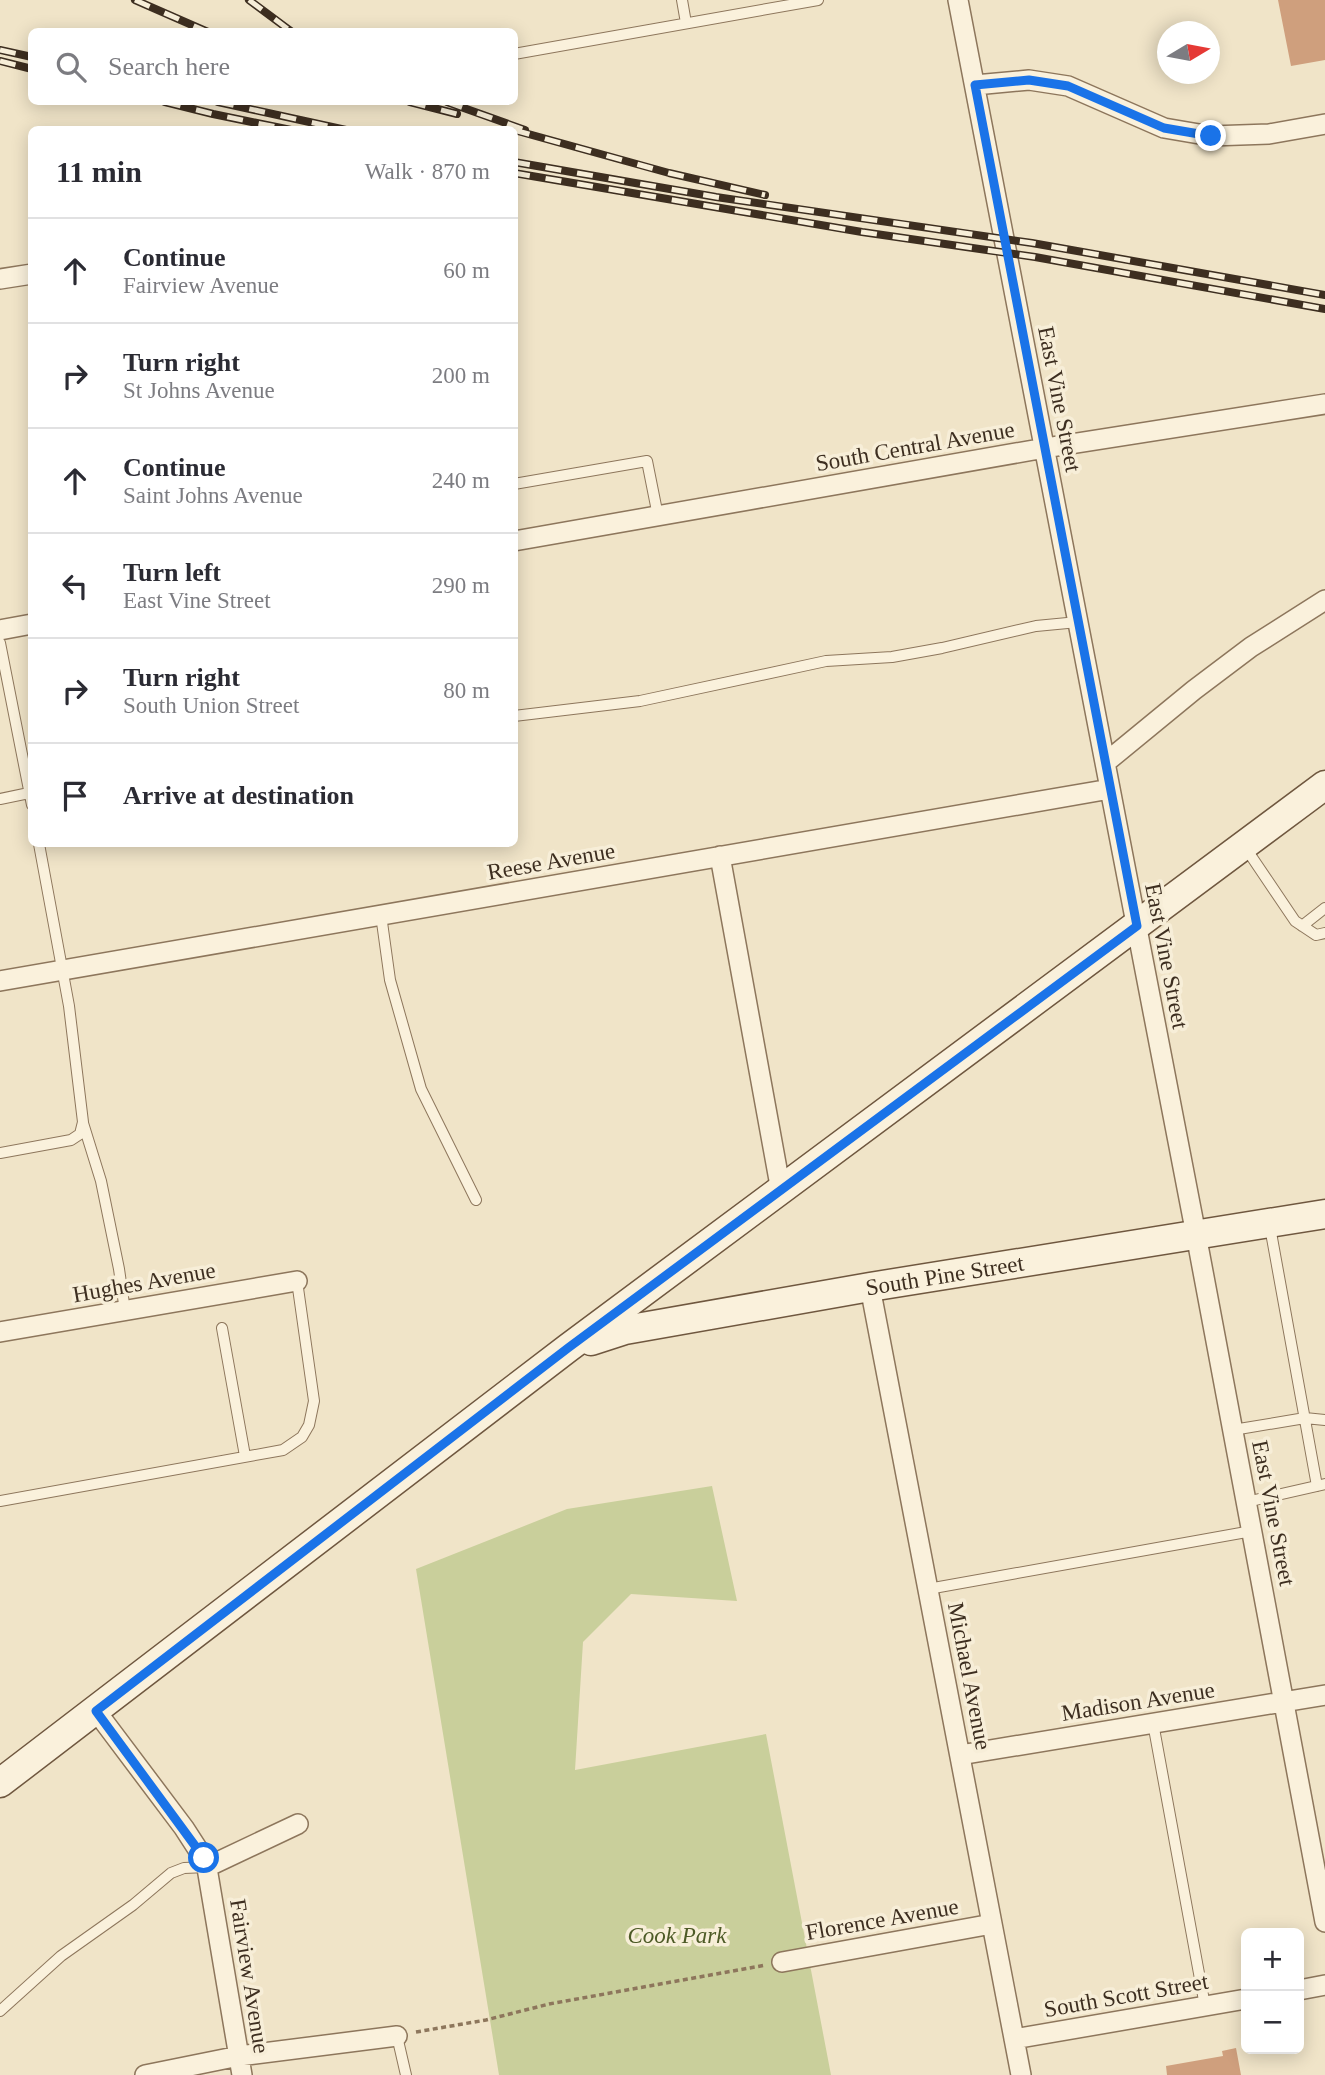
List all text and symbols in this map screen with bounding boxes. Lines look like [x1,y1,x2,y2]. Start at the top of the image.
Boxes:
north arrow [1157,21,1220,84]
search box [28,28,518,105]
icon: search [52,48,90,86]
text: Search here [108,52,230,81]
route end [1195,120,1226,151]
text: 11 min [56,155,142,188]
text: Walk · 870 m [365,159,490,184]
text: Continue [123,243,226,272]
icon: ahead [56,252,94,290]
text: 60 m [443,258,490,283]
text: Fairview Avenue [123,273,279,298]
street label: East Vine Street [1033,324,1086,475]
text: Turn right [123,348,240,377]
icon: right [56,357,94,395]
text: 200 m [432,363,490,388]
text: St Johns Avenue [123,378,275,403]
street label: South Central Avenue [814,417,1016,476]
text: Continue [123,453,226,482]
icon: ahead [56,462,94,500]
text: 240 m [432,468,490,493]
text: Saint Johns Avenue [123,483,303,508]
text: Turn left [123,558,221,587]
icon: left [56,567,94,605]
text: 290 m [432,573,490,598]
text: East Vine Street [123,588,271,613]
text: Turn right [123,663,240,692]
icon: right [56,672,94,710]
text: 80 m [443,678,490,703]
text: South Union Street [123,693,299,718]
icon: arrive [56,777,94,815]
text: Arrive at destination [123,781,354,810]
street label: Reese Avenue [485,838,617,885]
street label: East Vine Street [1140,881,1193,1032]
street label: South Pine Street [864,1250,1026,1301]
street label: Hughes Avenue [71,1258,217,1307]
street label: East Vine Street [1247,1438,1300,1589]
street label: Michael Avenue [943,1600,996,1752]
street label: Madison Avenue [1060,1677,1216,1726]
route start [188,1842,219,1873]
street label: Florence Avenue [804,1894,960,1945]
street label: Fairview Avenue [225,1897,274,2055]
park label: Cook Park [627,1923,727,1948]
map controls [1241,1928,1304,2054]
button: + [1241,1928,1304,1991]
street label: South Scott Street [1042,1969,1211,2022]
button: − [1241,1991,1304,2054]

